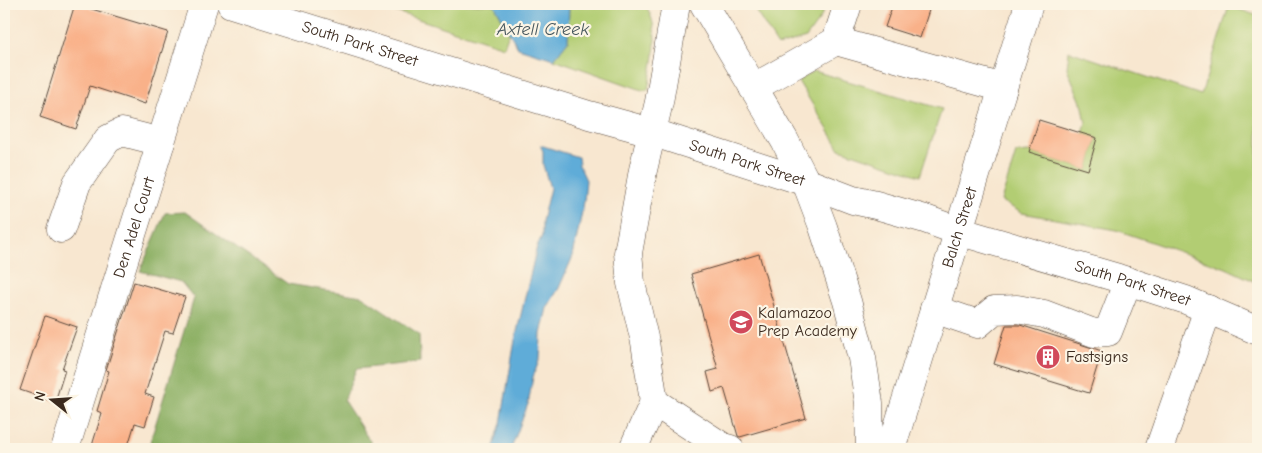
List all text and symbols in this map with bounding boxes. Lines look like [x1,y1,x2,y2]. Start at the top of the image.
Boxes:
street label: South Park Street [300,18,420,70]
water label: Axtell Creek [496,19,589,40]
street label: South Park Street [687,136,807,190]
street label: Den Adel Court [110,175,158,280]
street label: Balch Street [939,184,981,270]
street label: South Park Street [1073,257,1194,310]
place label: Kalamazoo Prep Academy [758,304,858,340]
school or university icon: Kalamazoo Prep Academy [728,309,754,335]
building icon: Fastsigns [1035,344,1061,370]
place label: Fastsigns [1066,348,1128,366]
north arrow [28,376,78,426]
text: N [31,389,50,403]

